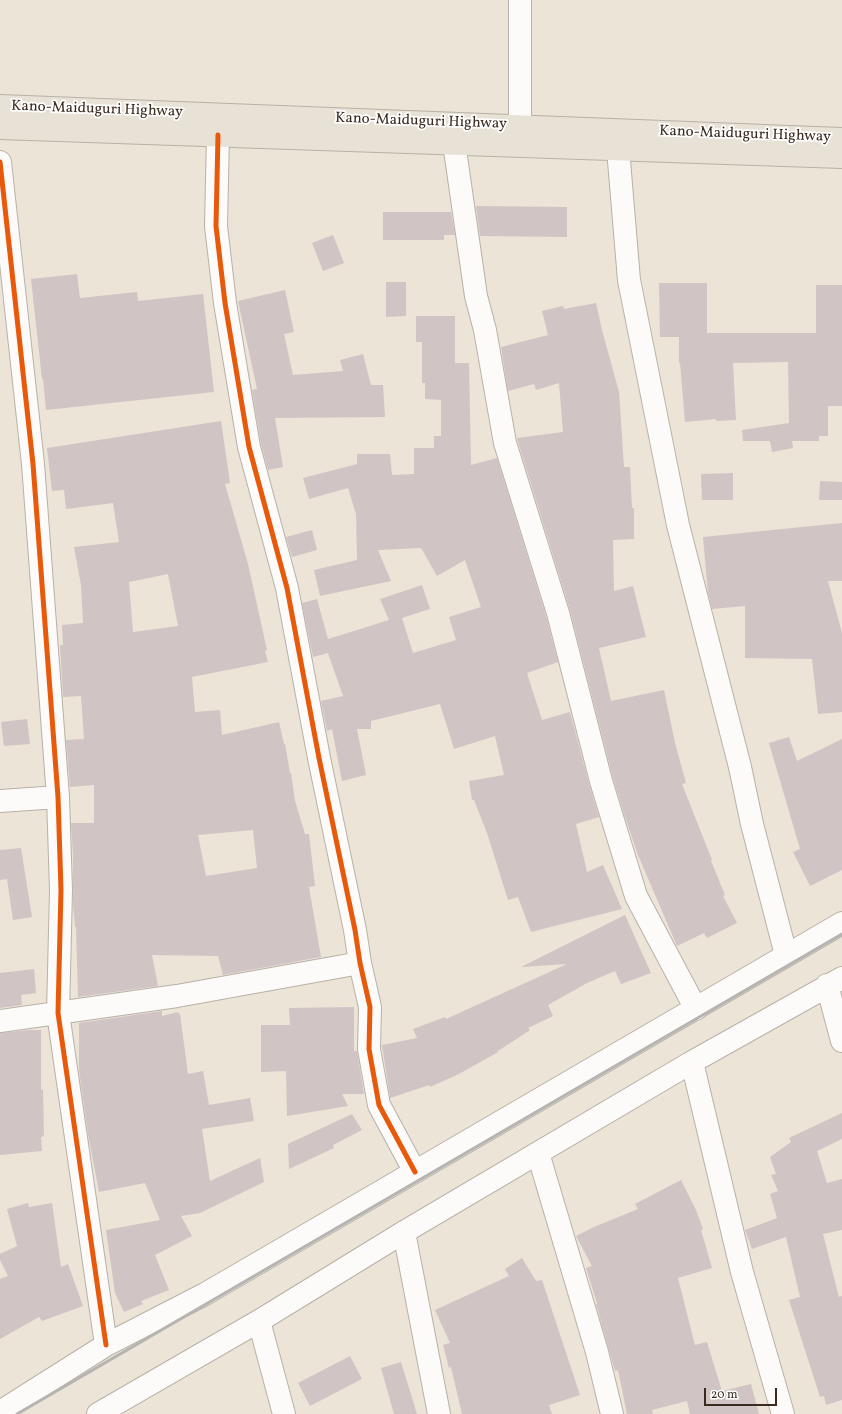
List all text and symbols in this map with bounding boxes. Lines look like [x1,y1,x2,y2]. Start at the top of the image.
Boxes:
street label: Kano-Maiduguri Highway [11,98,183,122]
street label: Kano-Maiduguri Highway [335,110,507,134]
street label: Kano-Maiduguri Highway [659,123,831,147]
scale bar [706,1380,779,1406]
text: 20 m [711,1387,738,1403]

